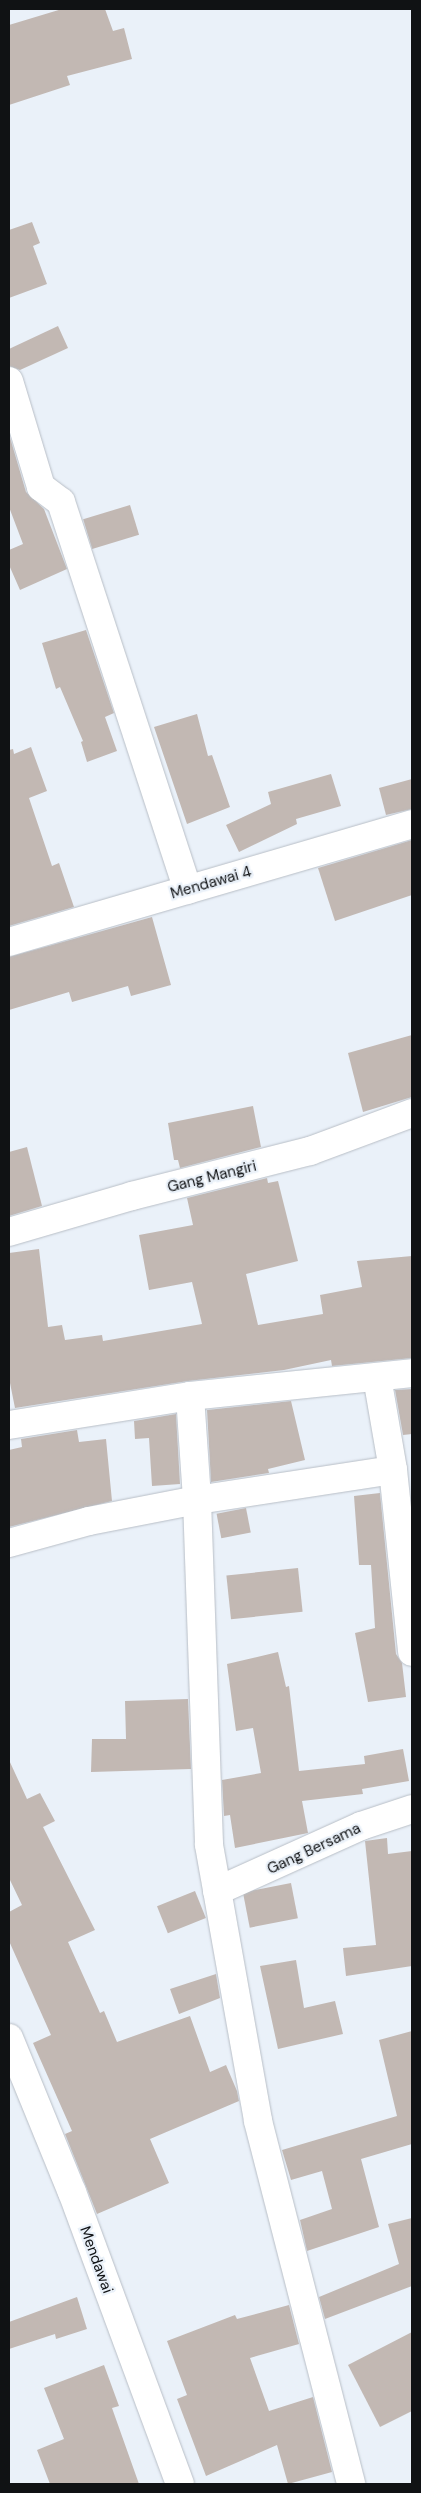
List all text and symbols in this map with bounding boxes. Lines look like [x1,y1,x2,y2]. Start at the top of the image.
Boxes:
street label: Mendawai 4 [169,863,253,903]
street label: Gang Mangiri [166,1157,258,1197]
street label: Gang Bersama [265,1820,363,1878]
street label: Mendawai [76,2224,116,2296]

